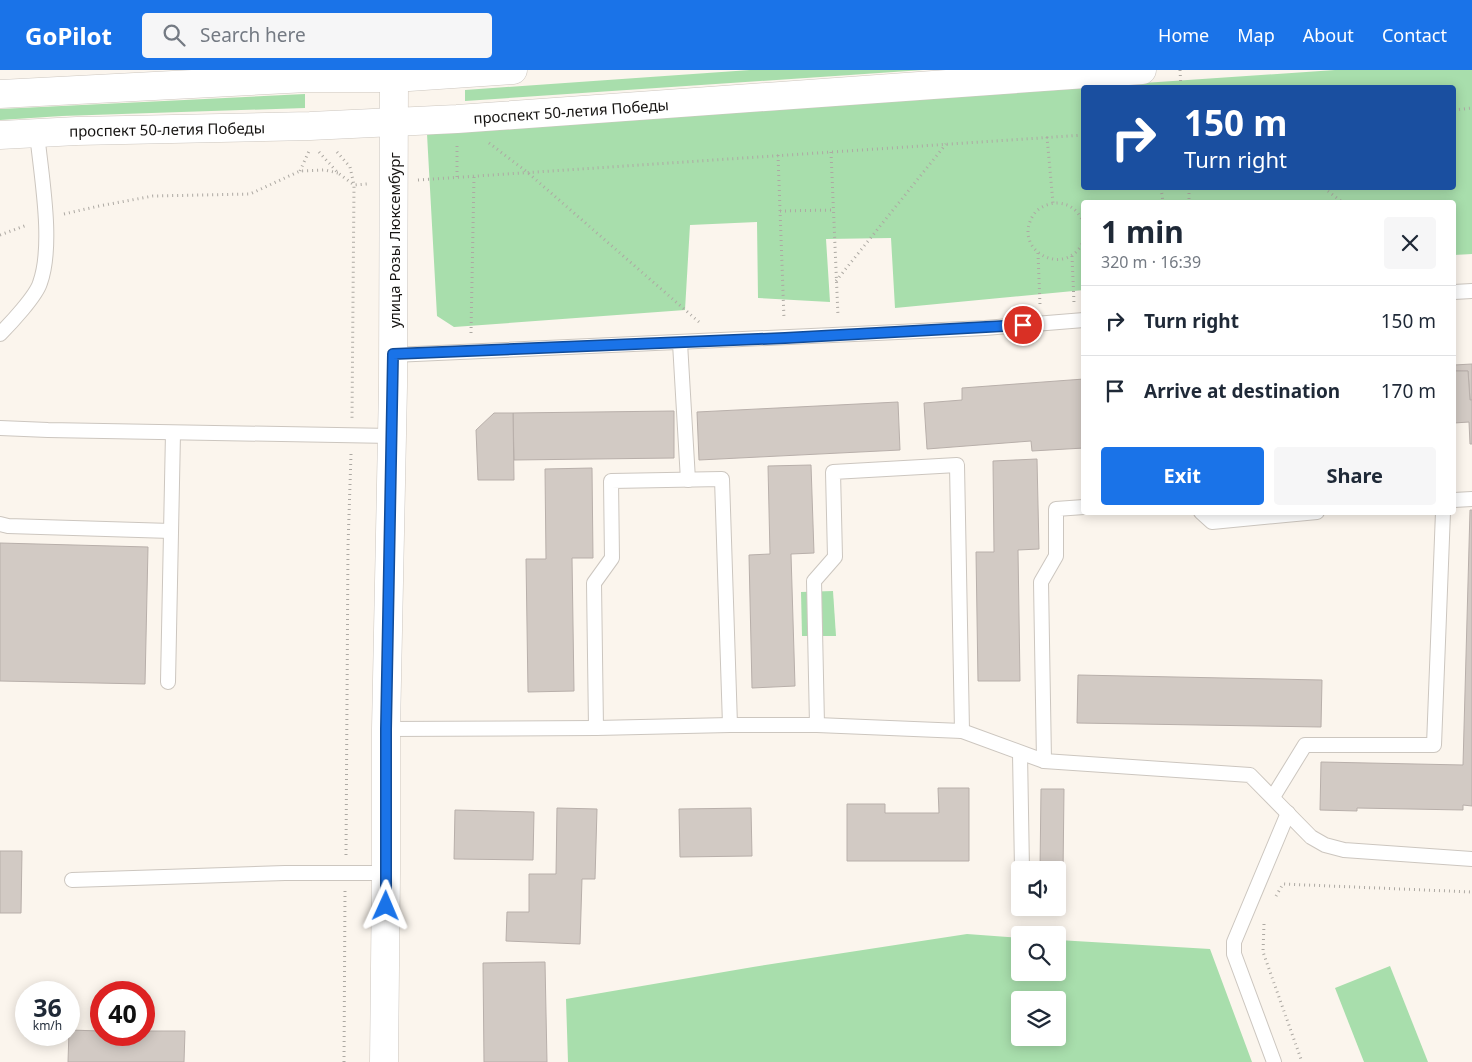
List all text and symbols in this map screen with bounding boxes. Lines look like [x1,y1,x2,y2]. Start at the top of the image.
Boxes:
search box [142,13,492,58]
text: GoPilot [25,19,112,52]
icon: search [160,21,188,49]
text: Search here [200,22,306,48]
text: Home [1158,23,1209,47]
text: Map [1237,23,1275,47]
text: About [1303,23,1354,47]
text: Contact [1382,23,1447,47]
street label: проспект 50-летия Победы [473,94,669,128]
text: 150 m [1184,99,1287,146]
icon: right [1101,105,1166,170]
street label: проспект 50-летия Победы [69,117,265,141]
text: Turn right [1184,144,1287,174]
street label: улица Розы Люксембург [384,152,404,328]
text: 1 min [1101,211,1184,252]
button: close [1384,217,1436,269]
text: 320 m · 16:39 [1101,251,1201,273]
pin [1002,304,1044,346]
icon: right [1101,307,1129,335]
text: Turn right [1144,308,1239,334]
text: 150 m [1381,308,1436,334]
icon: arrive [1009,311,1037,339]
icon: arrive [1101,377,1129,405]
text: Arrive at destination [1144,378,1340,404]
text: 170 m [1381,378,1436,404]
button: Exit [1101,447,1264,505]
button: Share [1274,447,1436,505]
map controls [1011,861,1066,1046]
button: sound [1011,861,1066,916]
position arrow [359,879,411,931]
button: search [1011,926,1066,981]
speed limit sign: 40 [90,981,155,1046]
text: 36 [33,990,62,1024]
button: layers [1011,991,1066,1046]
text: km/h [33,1017,62,1034]

